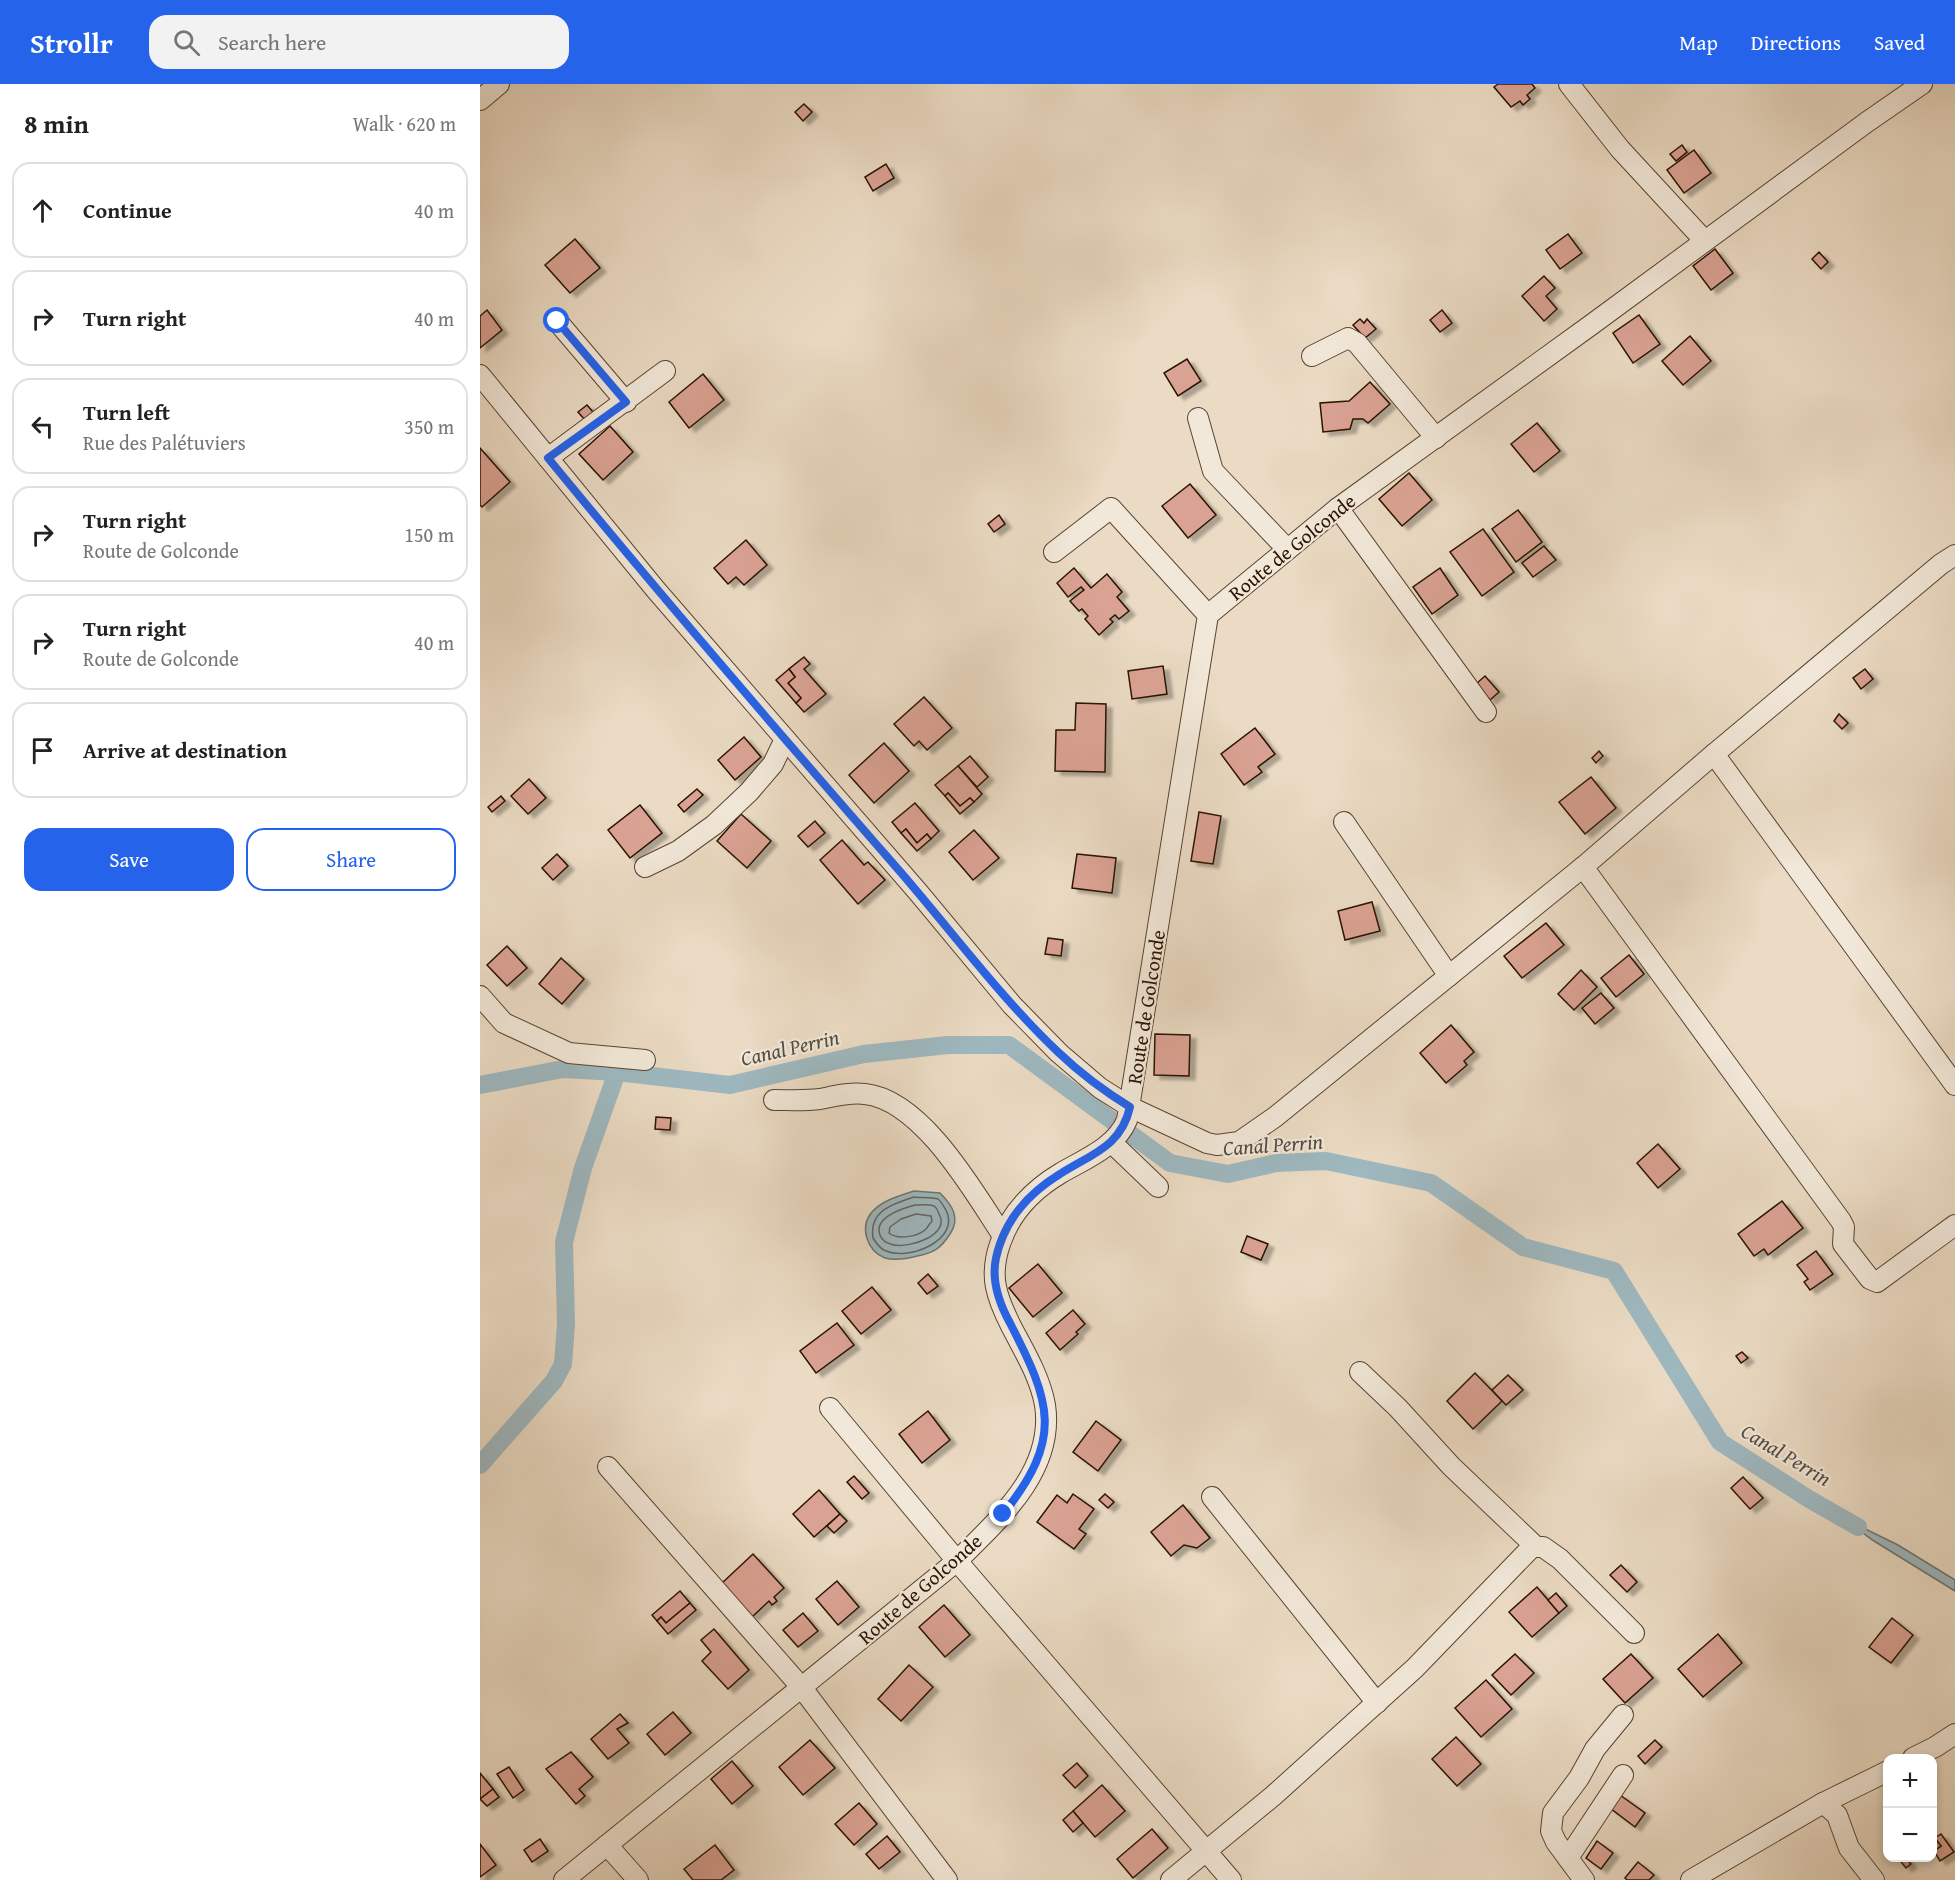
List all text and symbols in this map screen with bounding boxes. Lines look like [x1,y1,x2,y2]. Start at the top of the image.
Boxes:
search box [149,15,569,69]
text: Strollr [30,22,113,63]
icon: search [170,26,203,59]
text: Search here [218,26,326,58]
text: Map [1679,27,1718,58]
text: Directions [1751,27,1841,58]
text: Saved [1874,27,1925,58]
text: 8 min [24,104,89,143]
text: Walk · 620 m [353,109,456,138]
icon: ahead [26,194,59,227]
text: Continue [83,194,172,226]
text: 40 m [414,196,454,225]
icon: right [26,302,59,335]
text: Turn right [83,302,186,334]
text: 40 m [414,304,454,333]
route start [543,307,569,333]
text: Turn left [83,396,170,428]
icon: left [26,410,59,443]
text: 350 m [404,412,454,441]
text: Rue des Palétuviers [83,428,246,457]
street label: Route de Golconde [1222,486,1361,607]
text: Turn right [83,504,186,536]
icon: right [26,518,59,551]
text: 150 m [404,520,454,549]
text: Route de Golconde [83,536,239,565]
text: Turn right [83,612,186,644]
icon: right [26,626,59,659]
text: 40 m [414,628,454,657]
text: Route de Golconde [83,644,239,673]
icon: arrive [26,734,59,767]
text: Arrive at destination [83,734,287,766]
button: Save [24,828,234,891]
button: Share [246,828,456,891]
street label: Route de Golconde [1119,928,1172,1086]
water label: Canal Perrin [738,1021,842,1074]
water label: Canal Perrin [1222,1126,1324,1163]
water label: Canal Perrin [1735,1416,1837,1494]
route end [989,1500,1015,1526]
street label: Route de Golconde [851,1527,988,1651]
map controls [1883,1754,1937,1862]
button: + [1883,1754,1937,1808]
button: − [1883,1808,1937,1862]

